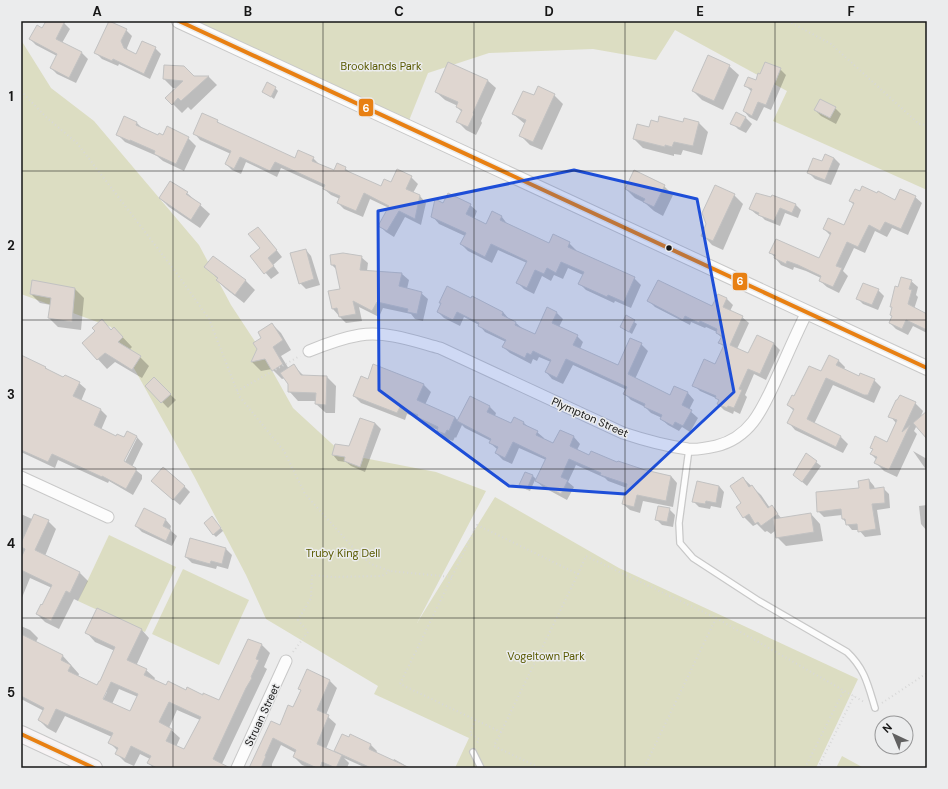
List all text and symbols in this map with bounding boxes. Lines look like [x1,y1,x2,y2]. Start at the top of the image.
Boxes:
text: A [92,3,102,20]
text: B [244,3,252,20]
text: C [394,3,404,20]
text: D [544,3,554,20]
text: E [696,3,704,20]
text: F [847,3,855,20]
park label: Brooklands Park [341,59,422,73]
text: 1 [9,88,13,105]
line badge: 6 [358,98,374,117]
text: 6 [363,101,370,115]
text: 2 [7,237,15,254]
unlabelled marker [664,243,674,253]
line badge: 6 [732,272,748,291]
text: 6 [737,274,744,288]
text: 3 [7,386,15,403]
street label: Plympton Street [549,394,631,440]
text: 4 [7,535,15,552]
park label: Truby King Dell [306,546,380,560]
park label: Vogeltown Park [507,649,585,663]
street label: Struan Street [241,681,283,749]
text: 5 [7,684,15,701]
north arrow [874,715,914,755]
text: N [879,720,895,736]

